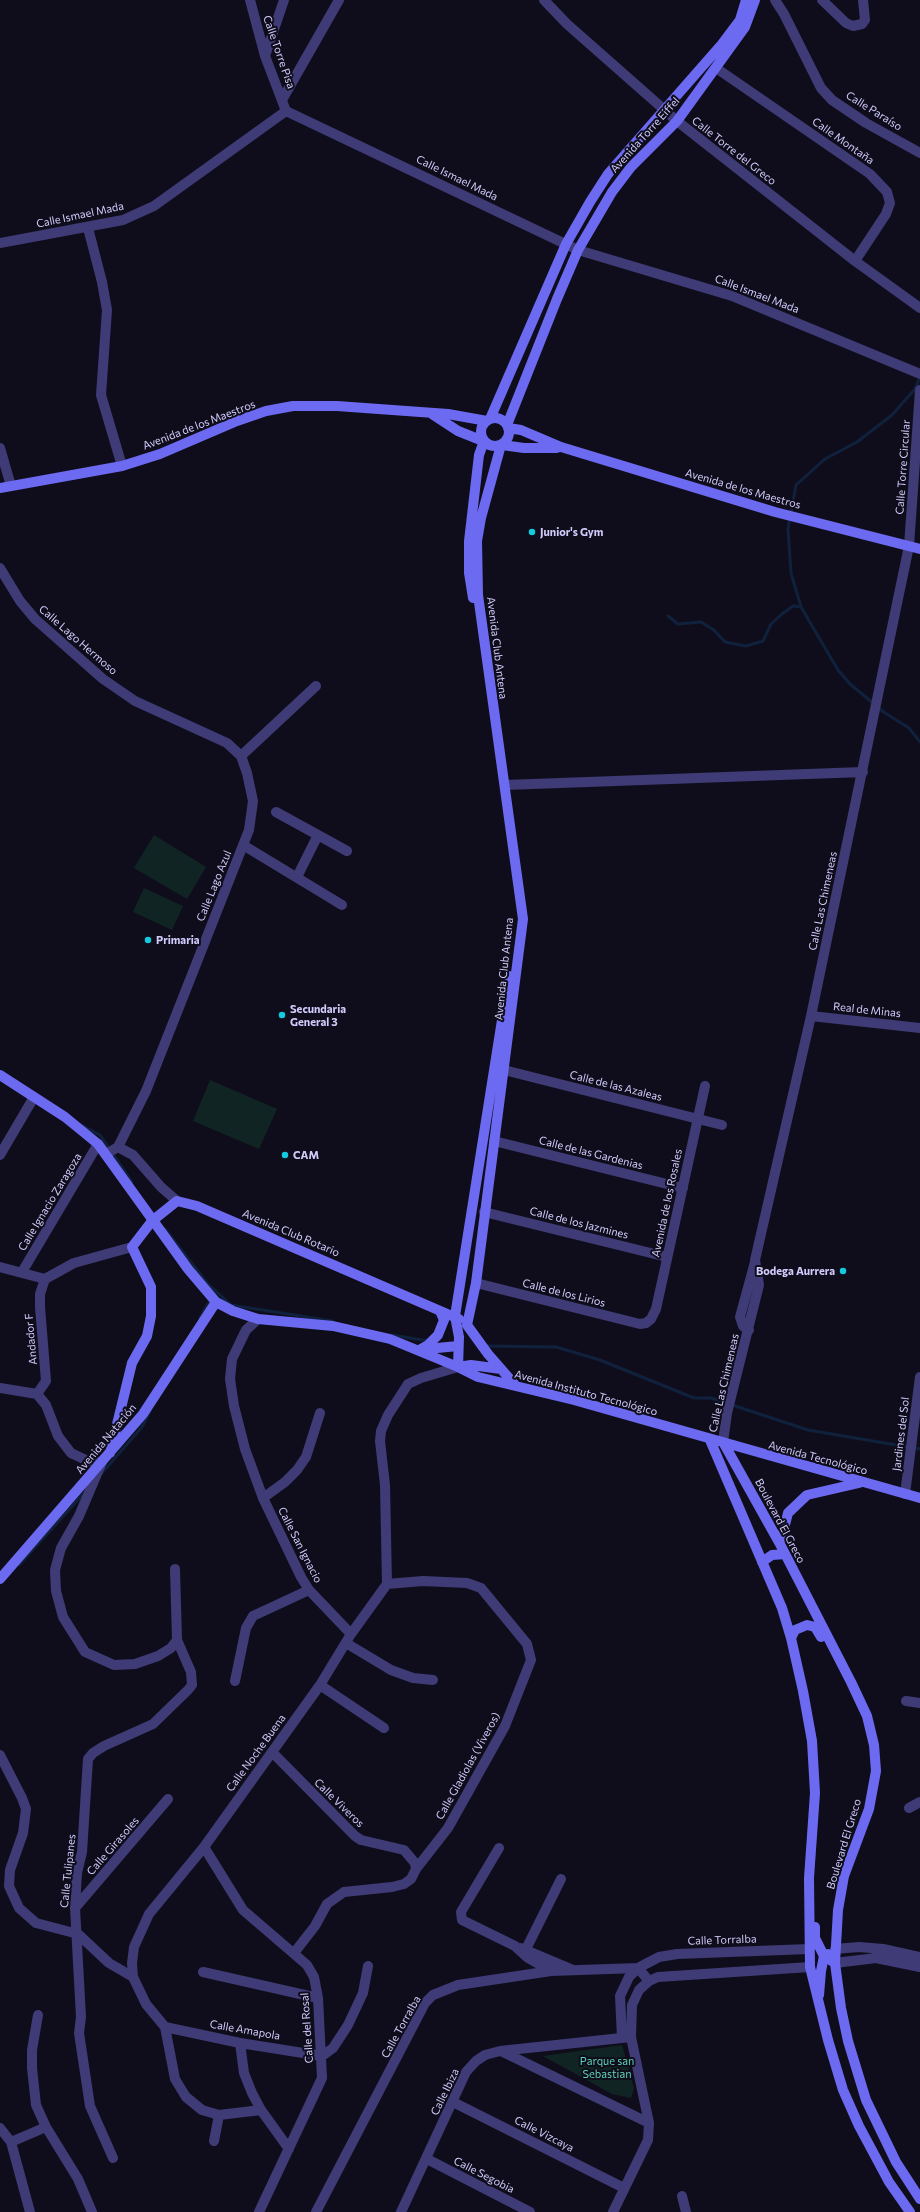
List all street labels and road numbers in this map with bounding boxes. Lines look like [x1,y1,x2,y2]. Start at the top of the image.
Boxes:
street label: Calle Torre Pisa [260,14,298,90]
street label: Calle Paraíso [843,88,905,134]
street label: Avenida Torre Eiffel [608,94,682,176]
street label: Calle Torre del Greco [689,114,779,188]
street label: Calle Montaña [810,115,876,167]
street label: Calle Ismael Mada [414,153,500,203]
street label: Calle Ismael Mada [35,199,125,231]
street label: Calle Ismael Mada [713,272,801,316]
street label: Avenida de los Maestros [141,397,257,453]
street label: Calle Torre Circular [893,419,913,515]
street label: Avenida de los Maestros [684,466,802,512]
street label: Avenida Club Antena [484,596,510,700]
street label: Calle Lago Hermoso [36,602,120,678]
street label: Calle Lago Azul [194,849,234,923]
street label: Calle Las Chimeneas [806,850,840,952]
street label: Avenida Club Antena [492,917,516,1021]
street label: Real de Minas [832,1000,902,1020]
street label: Calle de las Azaleas [568,1068,664,1104]
street label: Calle de las Gardenias [538,1134,644,1172]
street label: Avenida de los Rosales [649,1148,685,1258]
street label: Calle Ignacio Zaragoza [16,1151,84,1253]
street label: Calle de los Jazmines [528,1204,630,1242]
street label: Avenida Club Rotario [240,1207,342,1259]
street label: Calle de los Lirios [521,1276,607,1310]
street label: Andador F [22,1313,40,1365]
street label: Calle Las Chimeneas [706,1332,742,1434]
street label: Avenida Instituto Tecnológico [513,1368,659,1418]
street label: Jardines del Sol [890,1396,912,1472]
street label: Avenida Natación [73,1401,139,1477]
street label: Avenida Tecnológico [767,1438,869,1478]
street label: Boulevard El Greco [752,1477,808,1565]
street label: Calle San Ignacio [275,1505,325,1585]
street label: Calle Gladiolas (Viveros) [433,1710,503,1822]
street label: Calle Noche Buena [224,1712,288,1794]
street label: Calle Viveros [311,1776,367,1830]
street label: Boulevard El Greco [824,1797,864,1891]
street label: Calle Girasoles [84,1814,142,1878]
street label: Calle Tulipanes [58,1833,78,1909]
street label: Calle Torralba [687,1932,757,1948]
street label: Calle del Rosal [298,1992,316,2064]
street label: Calle Torralba [378,1994,424,2060]
street label: Calle Amapola [209,2017,281,2043]
street label: Calle Ibiza [428,2066,462,2118]
street label: Calle Vizcaya [512,2113,576,2155]
street label: Calle Segobia [451,2154,517,2196]

